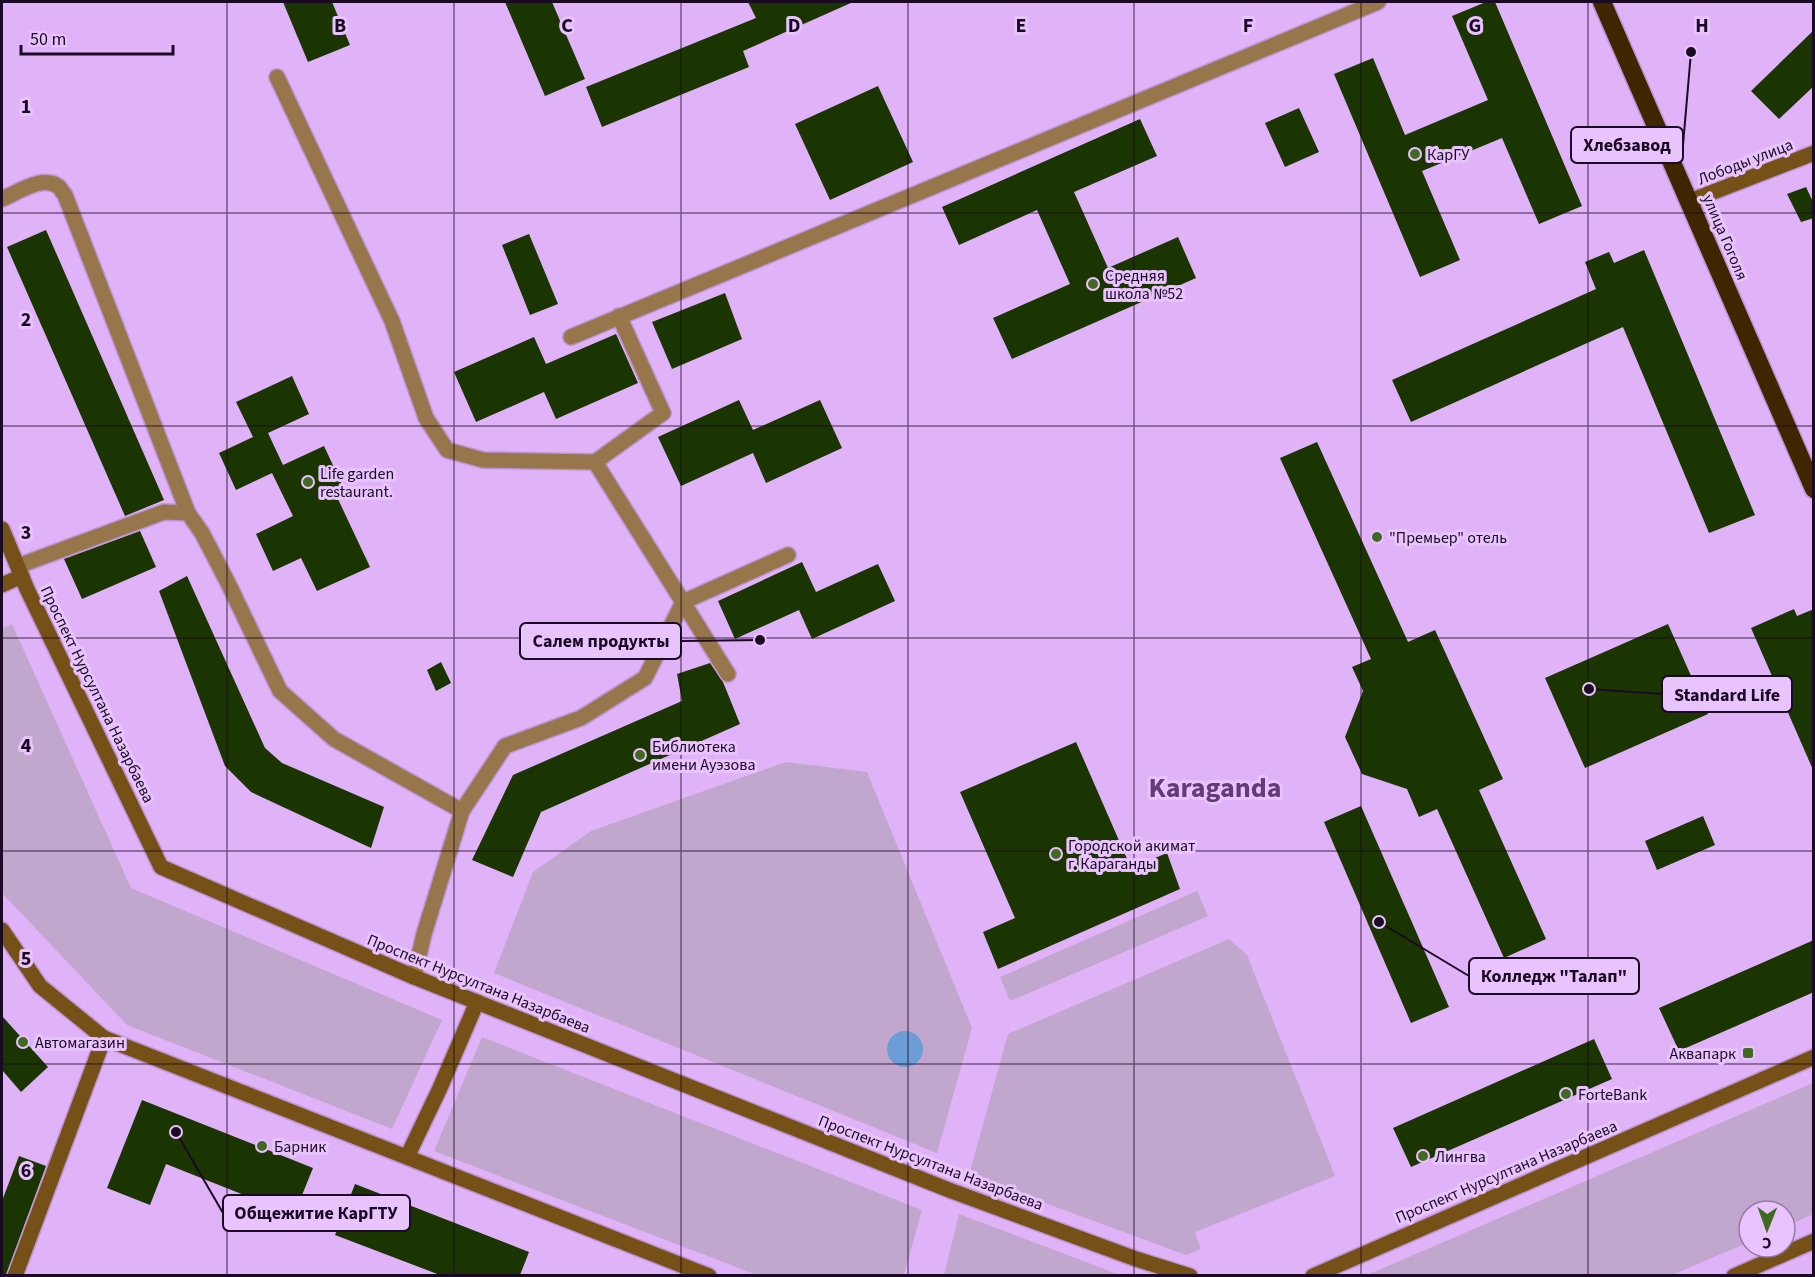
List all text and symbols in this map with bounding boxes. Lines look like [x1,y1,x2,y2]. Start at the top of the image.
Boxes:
text: B [334,12,346,40]
text: C [561,12,573,40]
text: D [788,12,800,40]
text: E [1016,12,1026,40]
text: F [1243,12,1253,40]
text: G [1469,12,1481,40]
text: H [1695,12,1709,40]
scale bar [21,18,172,56]
text: 50 m [30,27,66,52]
text: 1 [21,93,31,121]
callout: Хлебзавод [1571,127,1683,163]
text: Хлебзавод [1583,133,1671,158]
street label: Лободы улица [1694,134,1796,190]
place label: КарГУ [1427,144,1470,166]
marker: КарГУ [1408,147,1422,161]
street label: улица Гоголя [1697,191,1753,284]
place label: Средняя школа №52 [1105,265,1183,305]
marker: Средняя школа №52 [1086,277,1100,291]
text: 2 [21,306,31,334]
place label: Life garden restaurant. [320,463,394,503]
marker: Life garden restaurant. [301,475,315,489]
text: 3 [21,519,31,547]
place label: "Премьер" отель [1389,527,1507,549]
marker: "Премьер" отель [1370,530,1384,544]
street label: Проспект Нурсултана Назарбаева [35,582,159,807]
callout: Салем продукты [520,623,681,659]
text: Салем продукты [532,629,670,654]
callout: Standard Life [1662,676,1792,712]
text: Standard Life [1674,683,1780,708]
text: 4 [21,732,32,760]
place label: Библиотека имени Ауэзова [652,736,755,776]
marker: Библиотека имени Ауэзова [633,748,647,762]
district label: Karaganda [1148,768,1282,808]
place label: Городской акимат г. Караганды [1068,835,1195,875]
marker: Городской акимат г. Караганды [1049,847,1063,861]
street label: Проспект Нурсултана Назарбаева [364,929,594,1039]
text: 5 [21,945,31,973]
callout: Колледж "Талап" [1469,958,1639,994]
text: Колледж "Талап" [1481,964,1627,989]
place label: Автомагазин [35,1032,125,1054]
marker: Автомагазин [16,1035,30,1049]
place label: Аквапарк [1669,1043,1736,1065]
marker: Аквапарк [1741,1046,1755,1060]
place label: ForteBank [1578,1084,1647,1106]
marker: ForteBank [1559,1087,1573,1101]
street label: Проспект Нурсултана Назарбаева [815,1110,1046,1216]
street label: Проспект Нурсултана Назарбаева [1392,1115,1621,1229]
place label: Барник [274,1136,326,1158]
marker: Барник [255,1139,269,1153]
place label: Лингва [1435,1146,1486,1168]
marker: Лингва [1416,1149,1430,1163]
text: 6 [21,1157,31,1185]
callout: Общежитие КарГТУ [223,1195,410,1231]
north arrow [1737,1199,1797,1259]
text: Общежитие КарГТУ [234,1201,399,1226]
text: С [1762,1232,1772,1254]

